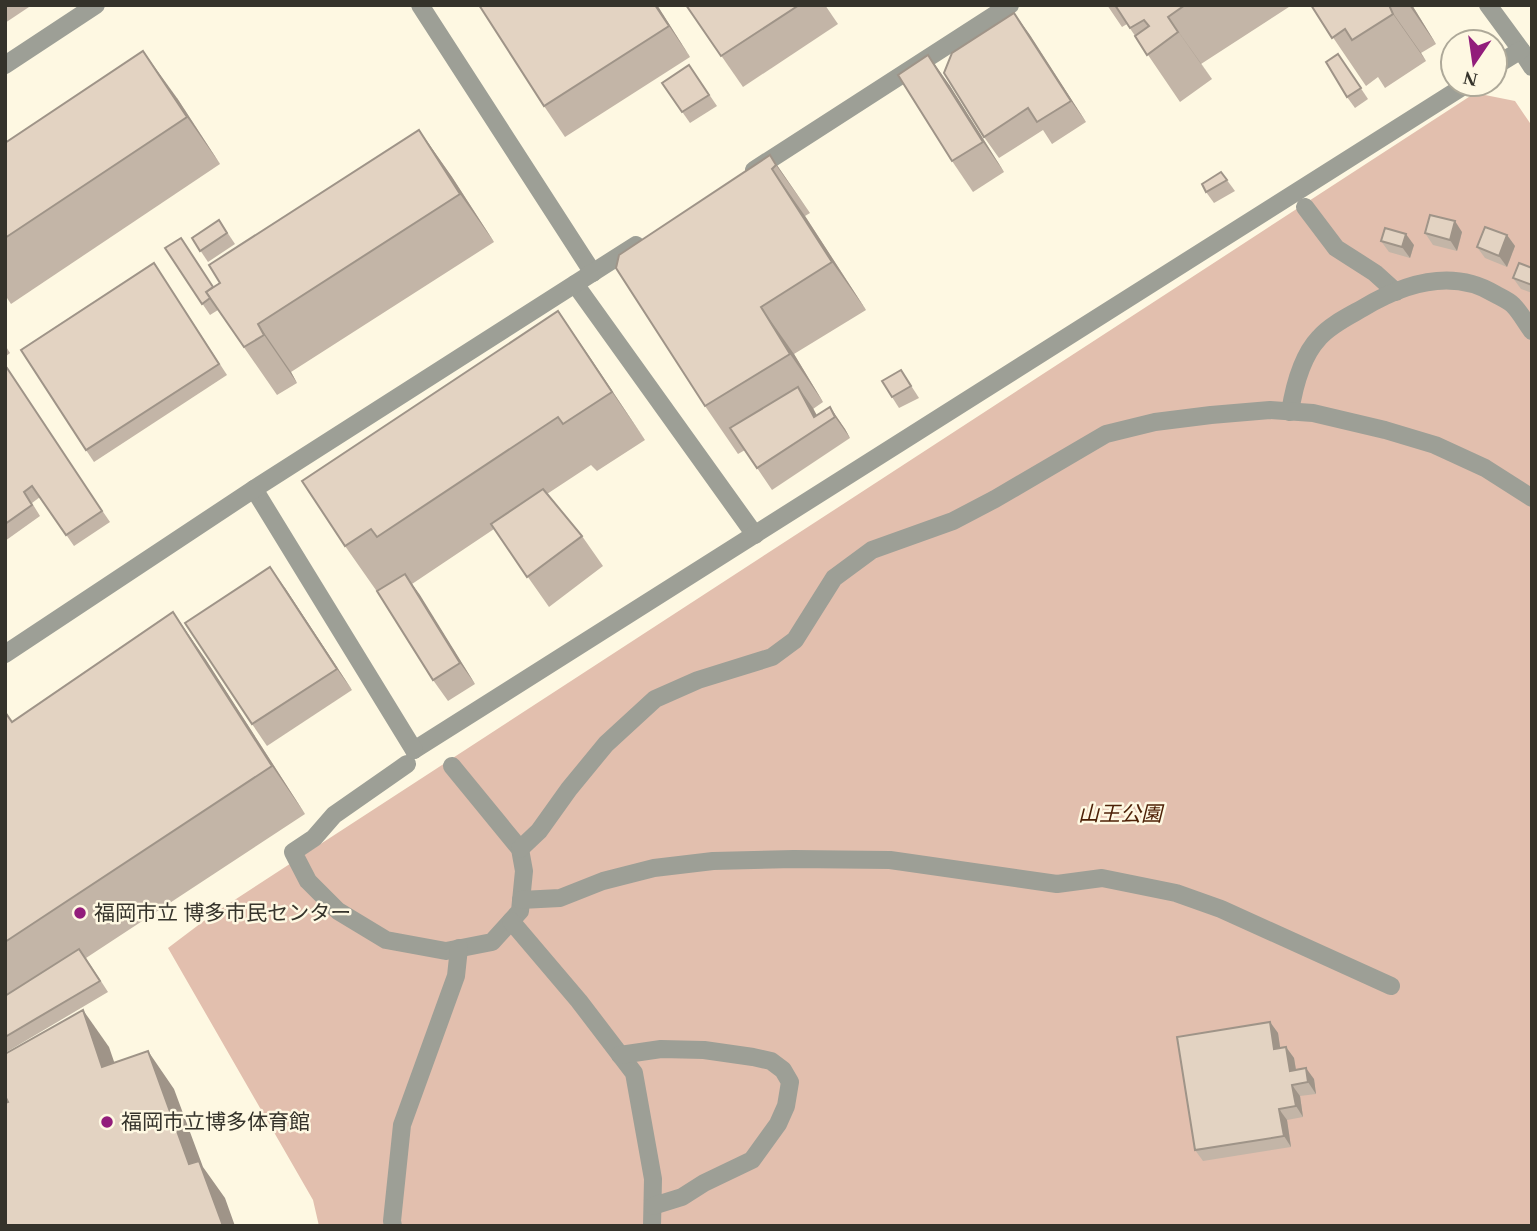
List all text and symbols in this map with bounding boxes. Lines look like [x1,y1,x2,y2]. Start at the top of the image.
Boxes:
north arrow [1439,28,1509,98]
text: N [1461,67,1479,91]
park label: 山王公園 [1078,802,1165,826]
place label: 福岡市立 博多市民センター [94,901,351,925]
marker: 福岡市立 博多市民センター [72,905,88,921]
place label: 福岡市立博多体育館 [121,1110,310,1134]
marker: 福岡市立博多体育館 [99,1114,115,1130]

